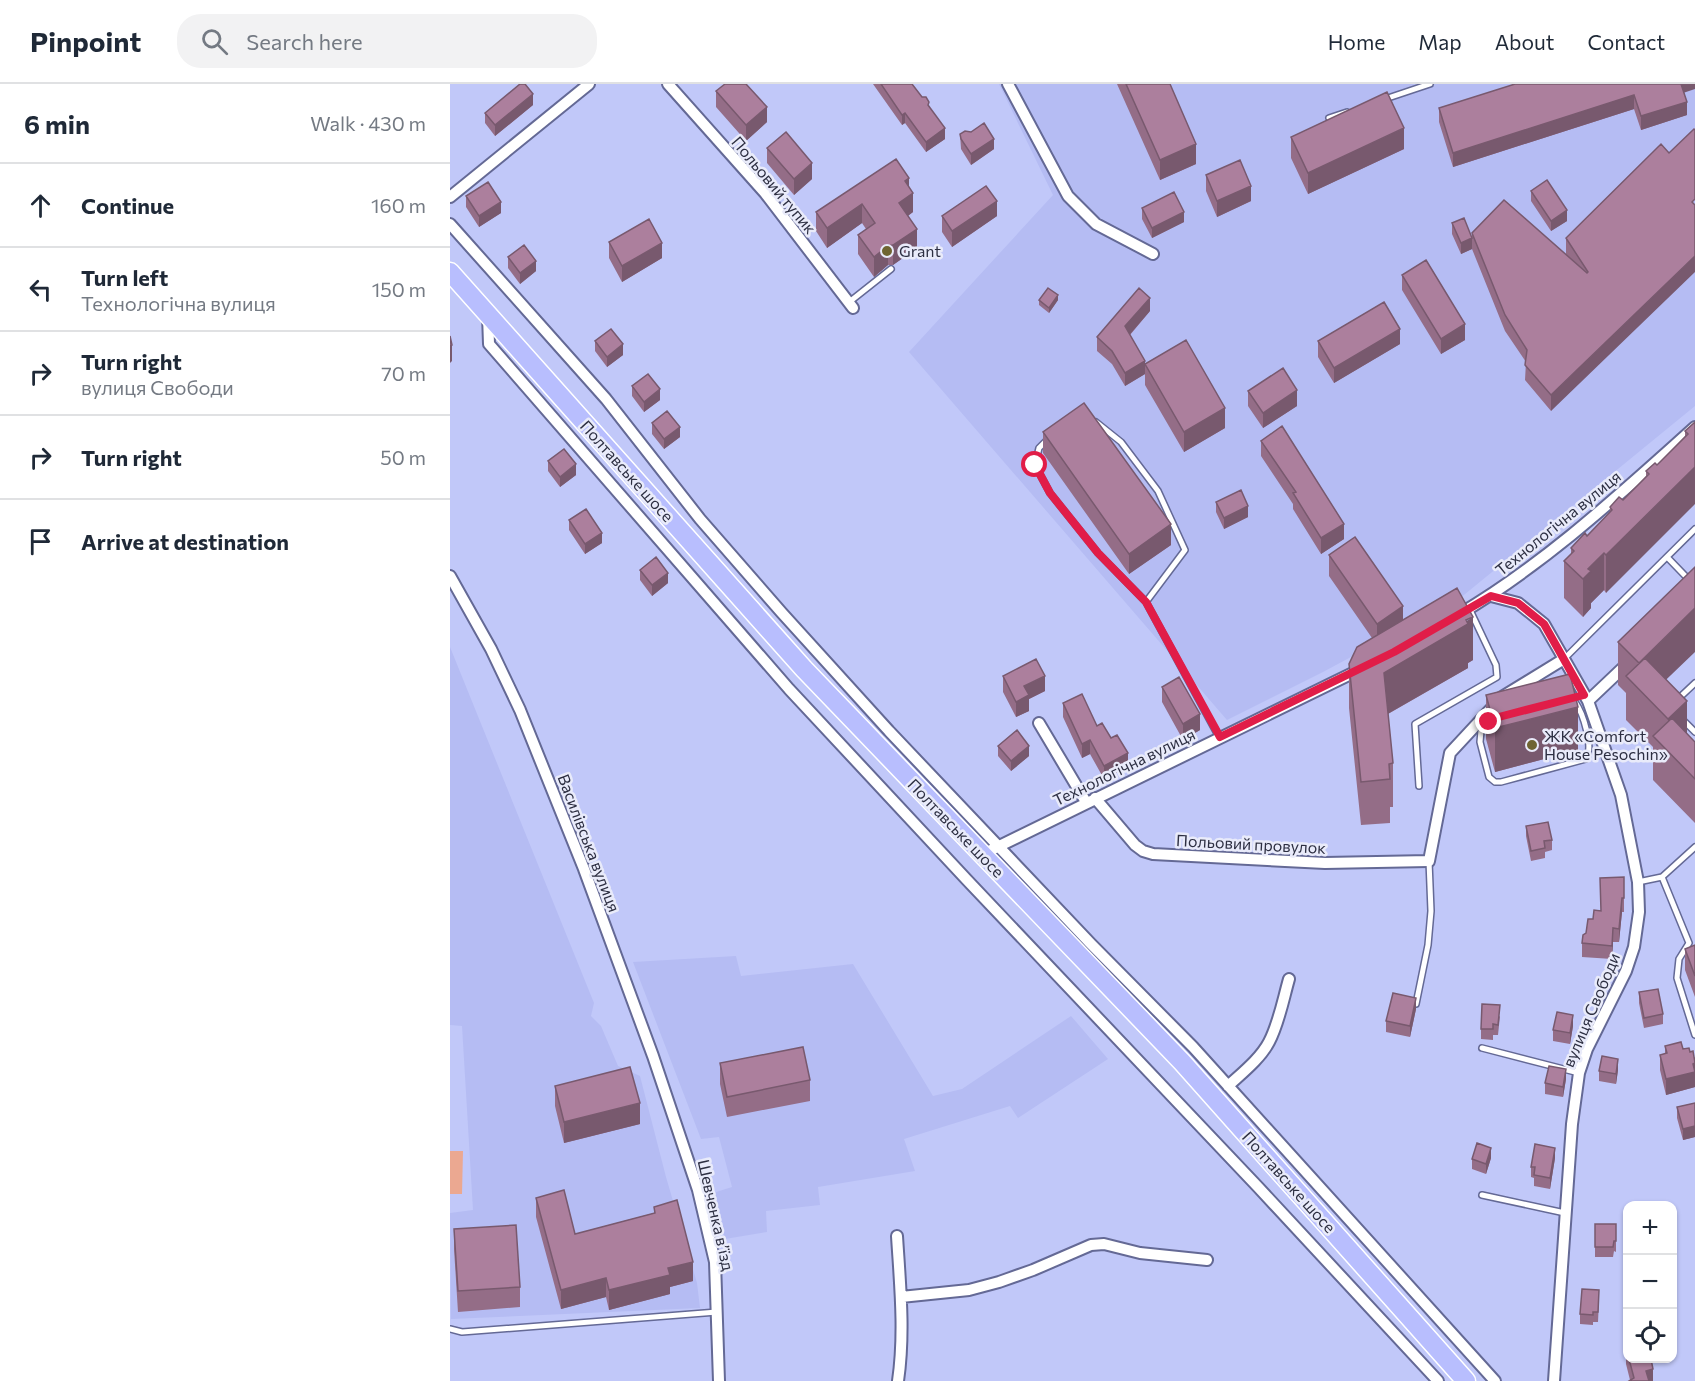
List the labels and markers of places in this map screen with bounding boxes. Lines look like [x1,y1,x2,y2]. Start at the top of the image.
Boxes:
place label: Grant [899,241,941,260]
marker: Grant [880,244,894,258]
place label: ЖК «Comfort House Pesochin» [1544,726,1668,763]
marker: ЖК «Comfort House Pesochin» [1525,738,1539,752]

